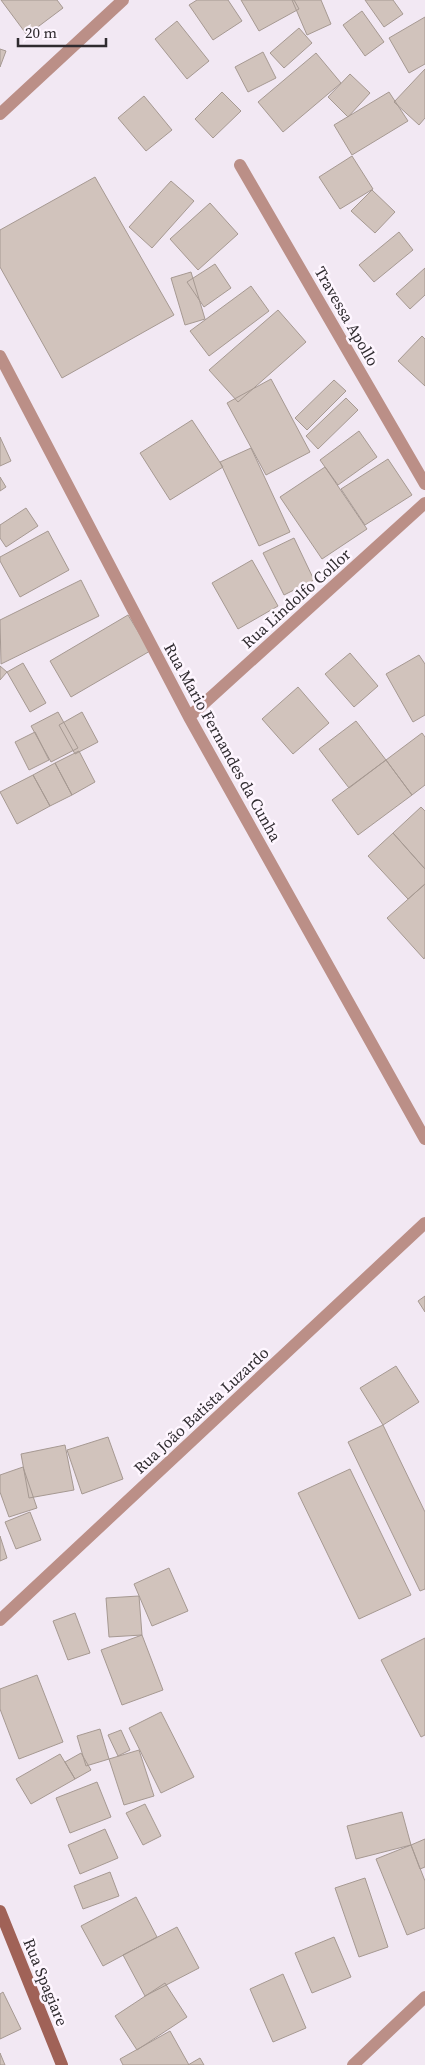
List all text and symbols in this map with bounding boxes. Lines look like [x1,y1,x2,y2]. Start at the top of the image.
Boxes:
scale bar [18,15,105,47]
text: 20 m [25,22,57,43]
street label: Travessa Apollo [310,262,385,370]
street label: Rua Lindolfo Collor [237,543,355,653]
street label: Rua Mario Fernandes da Cunha [159,639,287,846]
street label: Rua João Batista Luzardo [129,1341,273,1478]
street label: Rua Spagiare [18,1935,74,2029]

